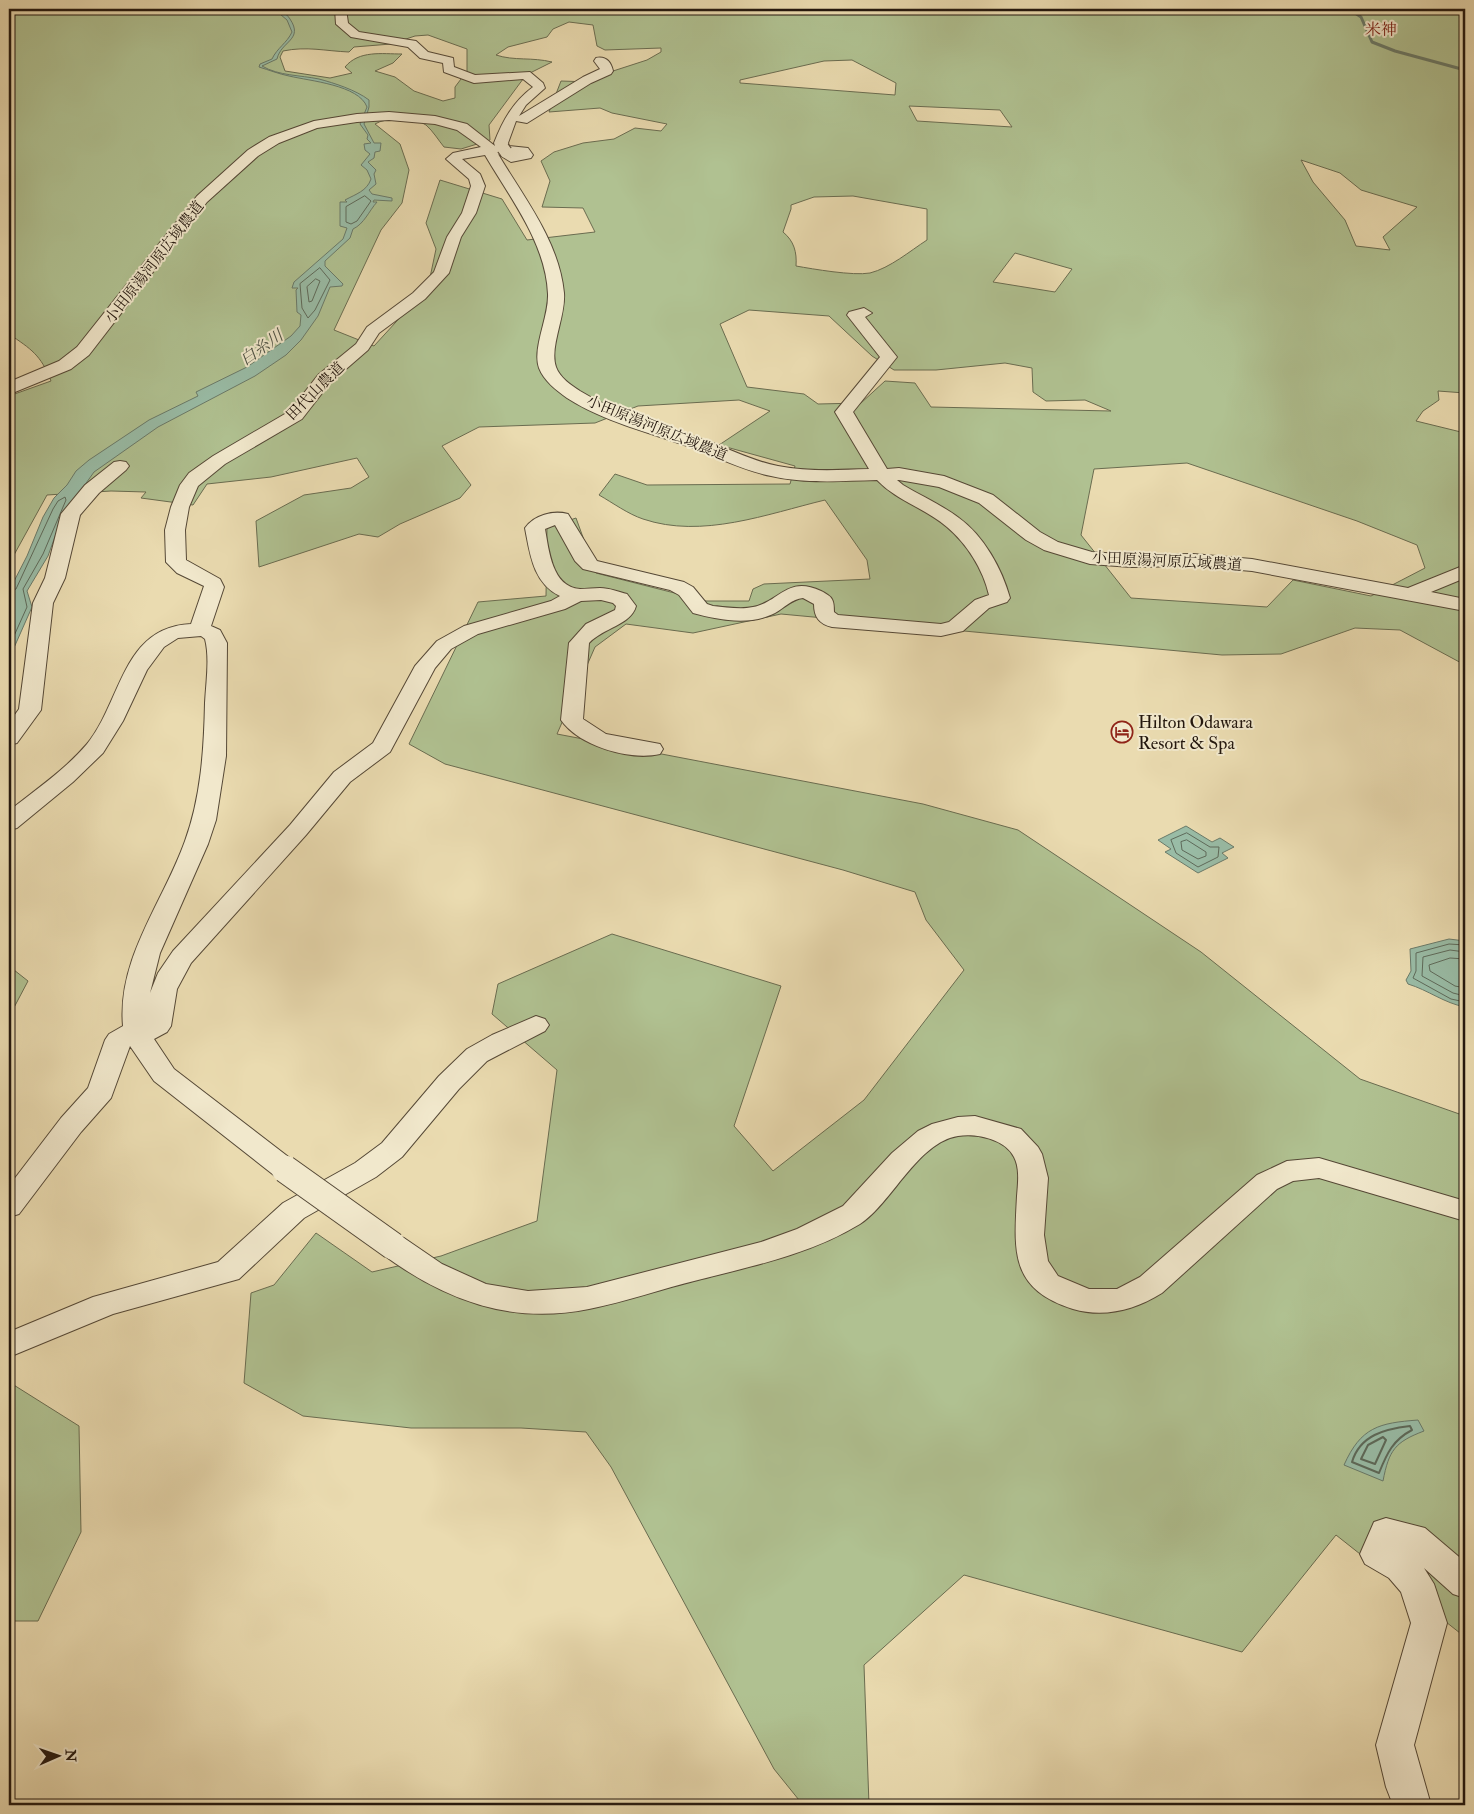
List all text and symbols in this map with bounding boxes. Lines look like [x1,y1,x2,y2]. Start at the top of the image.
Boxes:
district label: 米神 [1365,20,1397,40]
street label: 小田原湯河原広域農道 [101,197,208,327]
water label: 白糸川 [236,325,289,370]
street label: 田代山農道 [282,358,349,425]
street label: 小田原湯河原広域農道 [584,392,730,465]
street label: 小田原湯河原広域農道 [1092,548,1242,575]
place label: Hilton Odawara Resort & Spa [1138,711,1253,755]
hotel icon: Hilton Odawara Resort & Spa [1110,720,1134,744]
north arrow [32,1732,82,1782]
text: N [62,1748,79,1763]

